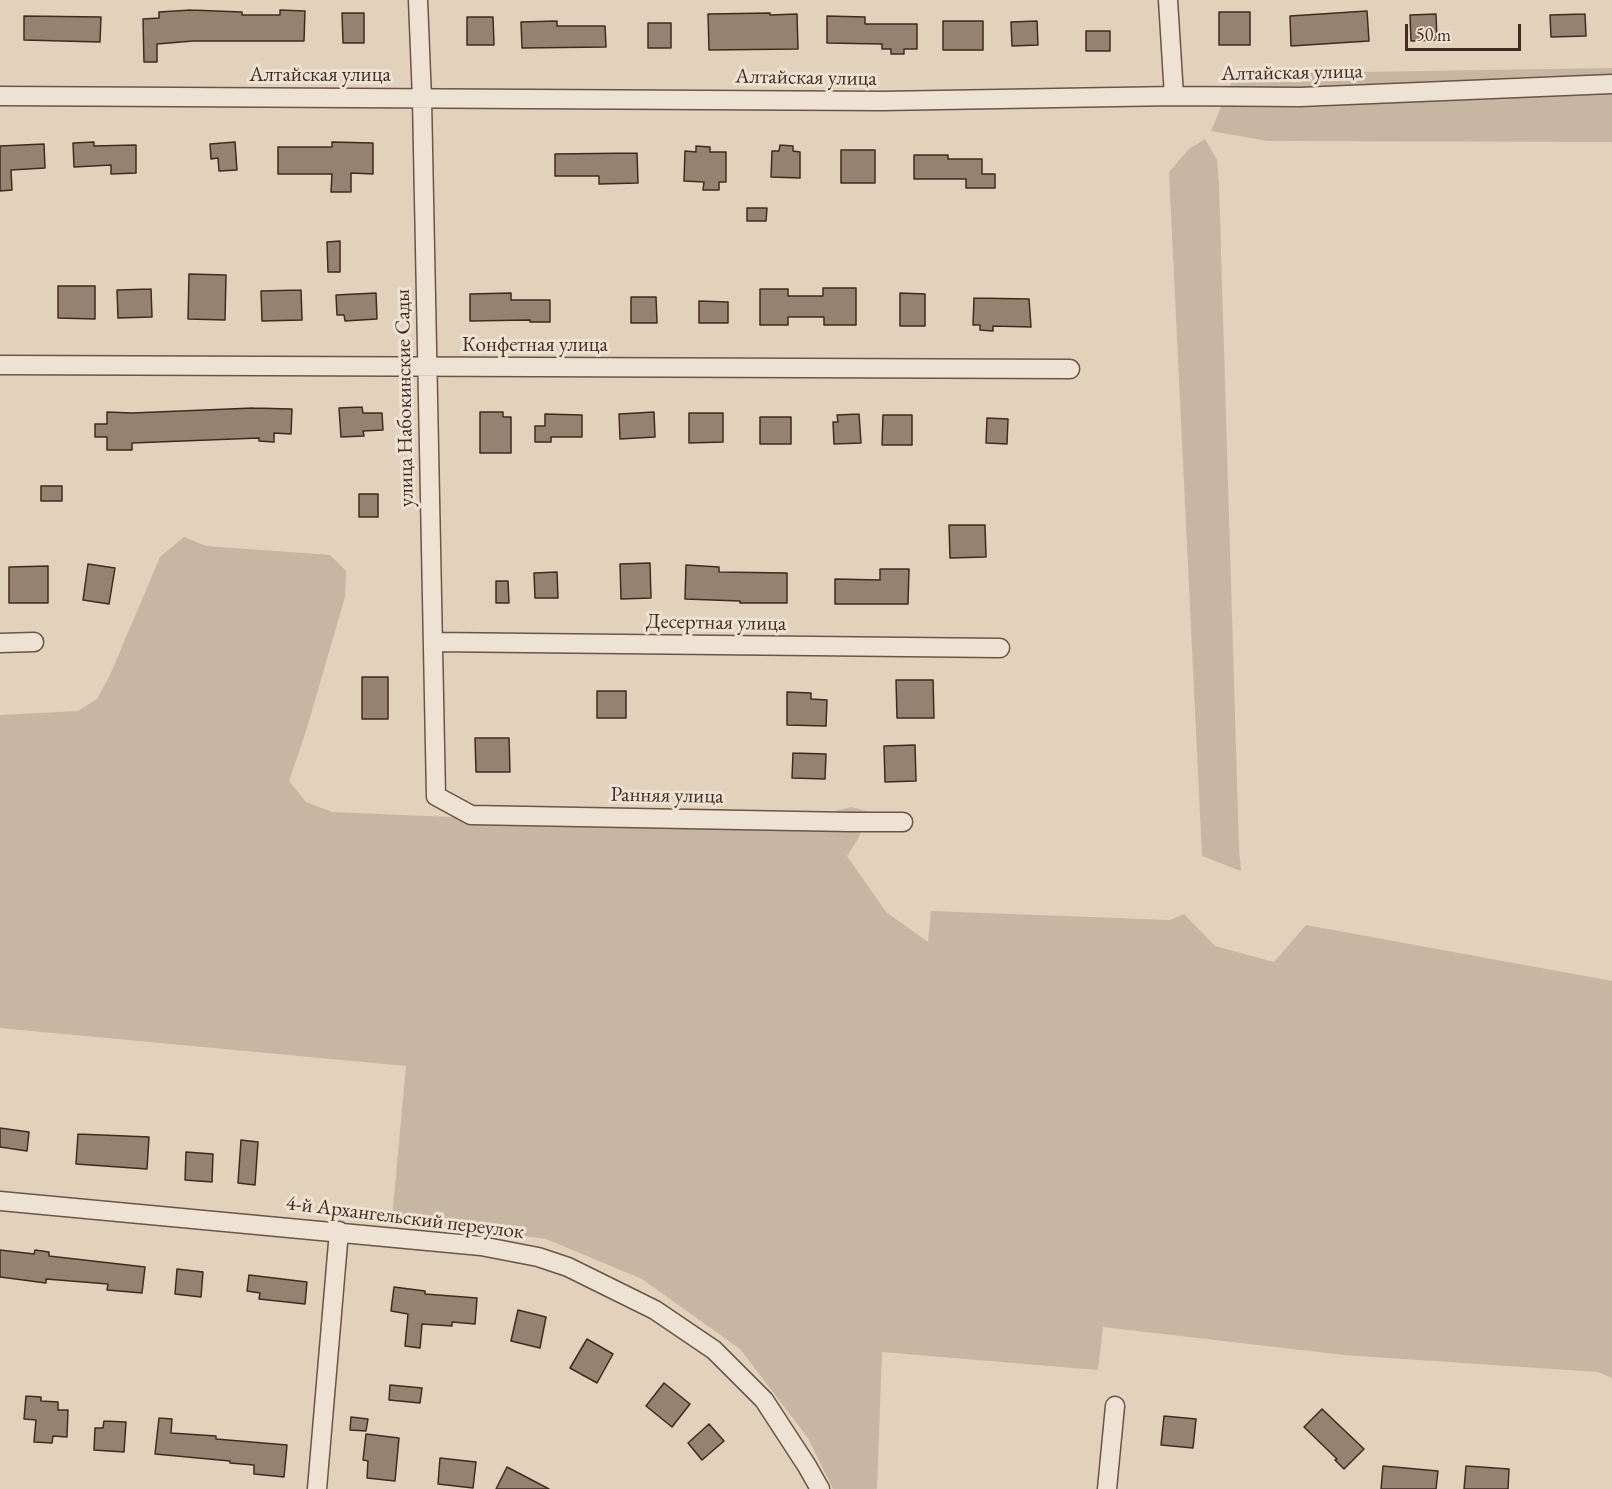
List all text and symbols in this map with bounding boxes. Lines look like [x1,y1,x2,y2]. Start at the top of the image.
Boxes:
scale bar [1408,12,1524,50]
text: 50 m [1416,23,1451,46]
street label: Алтайская улица [1221,59,1363,87]
street label: Алтайская улица [249,62,391,88]
street label: Алтайская улица [735,64,877,92]
street label: улица Набокинские Сады [390,289,420,507]
street label: Конфетная улица [462,332,608,358]
street label: Десертная улица [646,609,786,637]
street label: Ранняя улица [610,782,724,810]
street label: 4-й Архангельский переулок [284,1191,526,1245]

